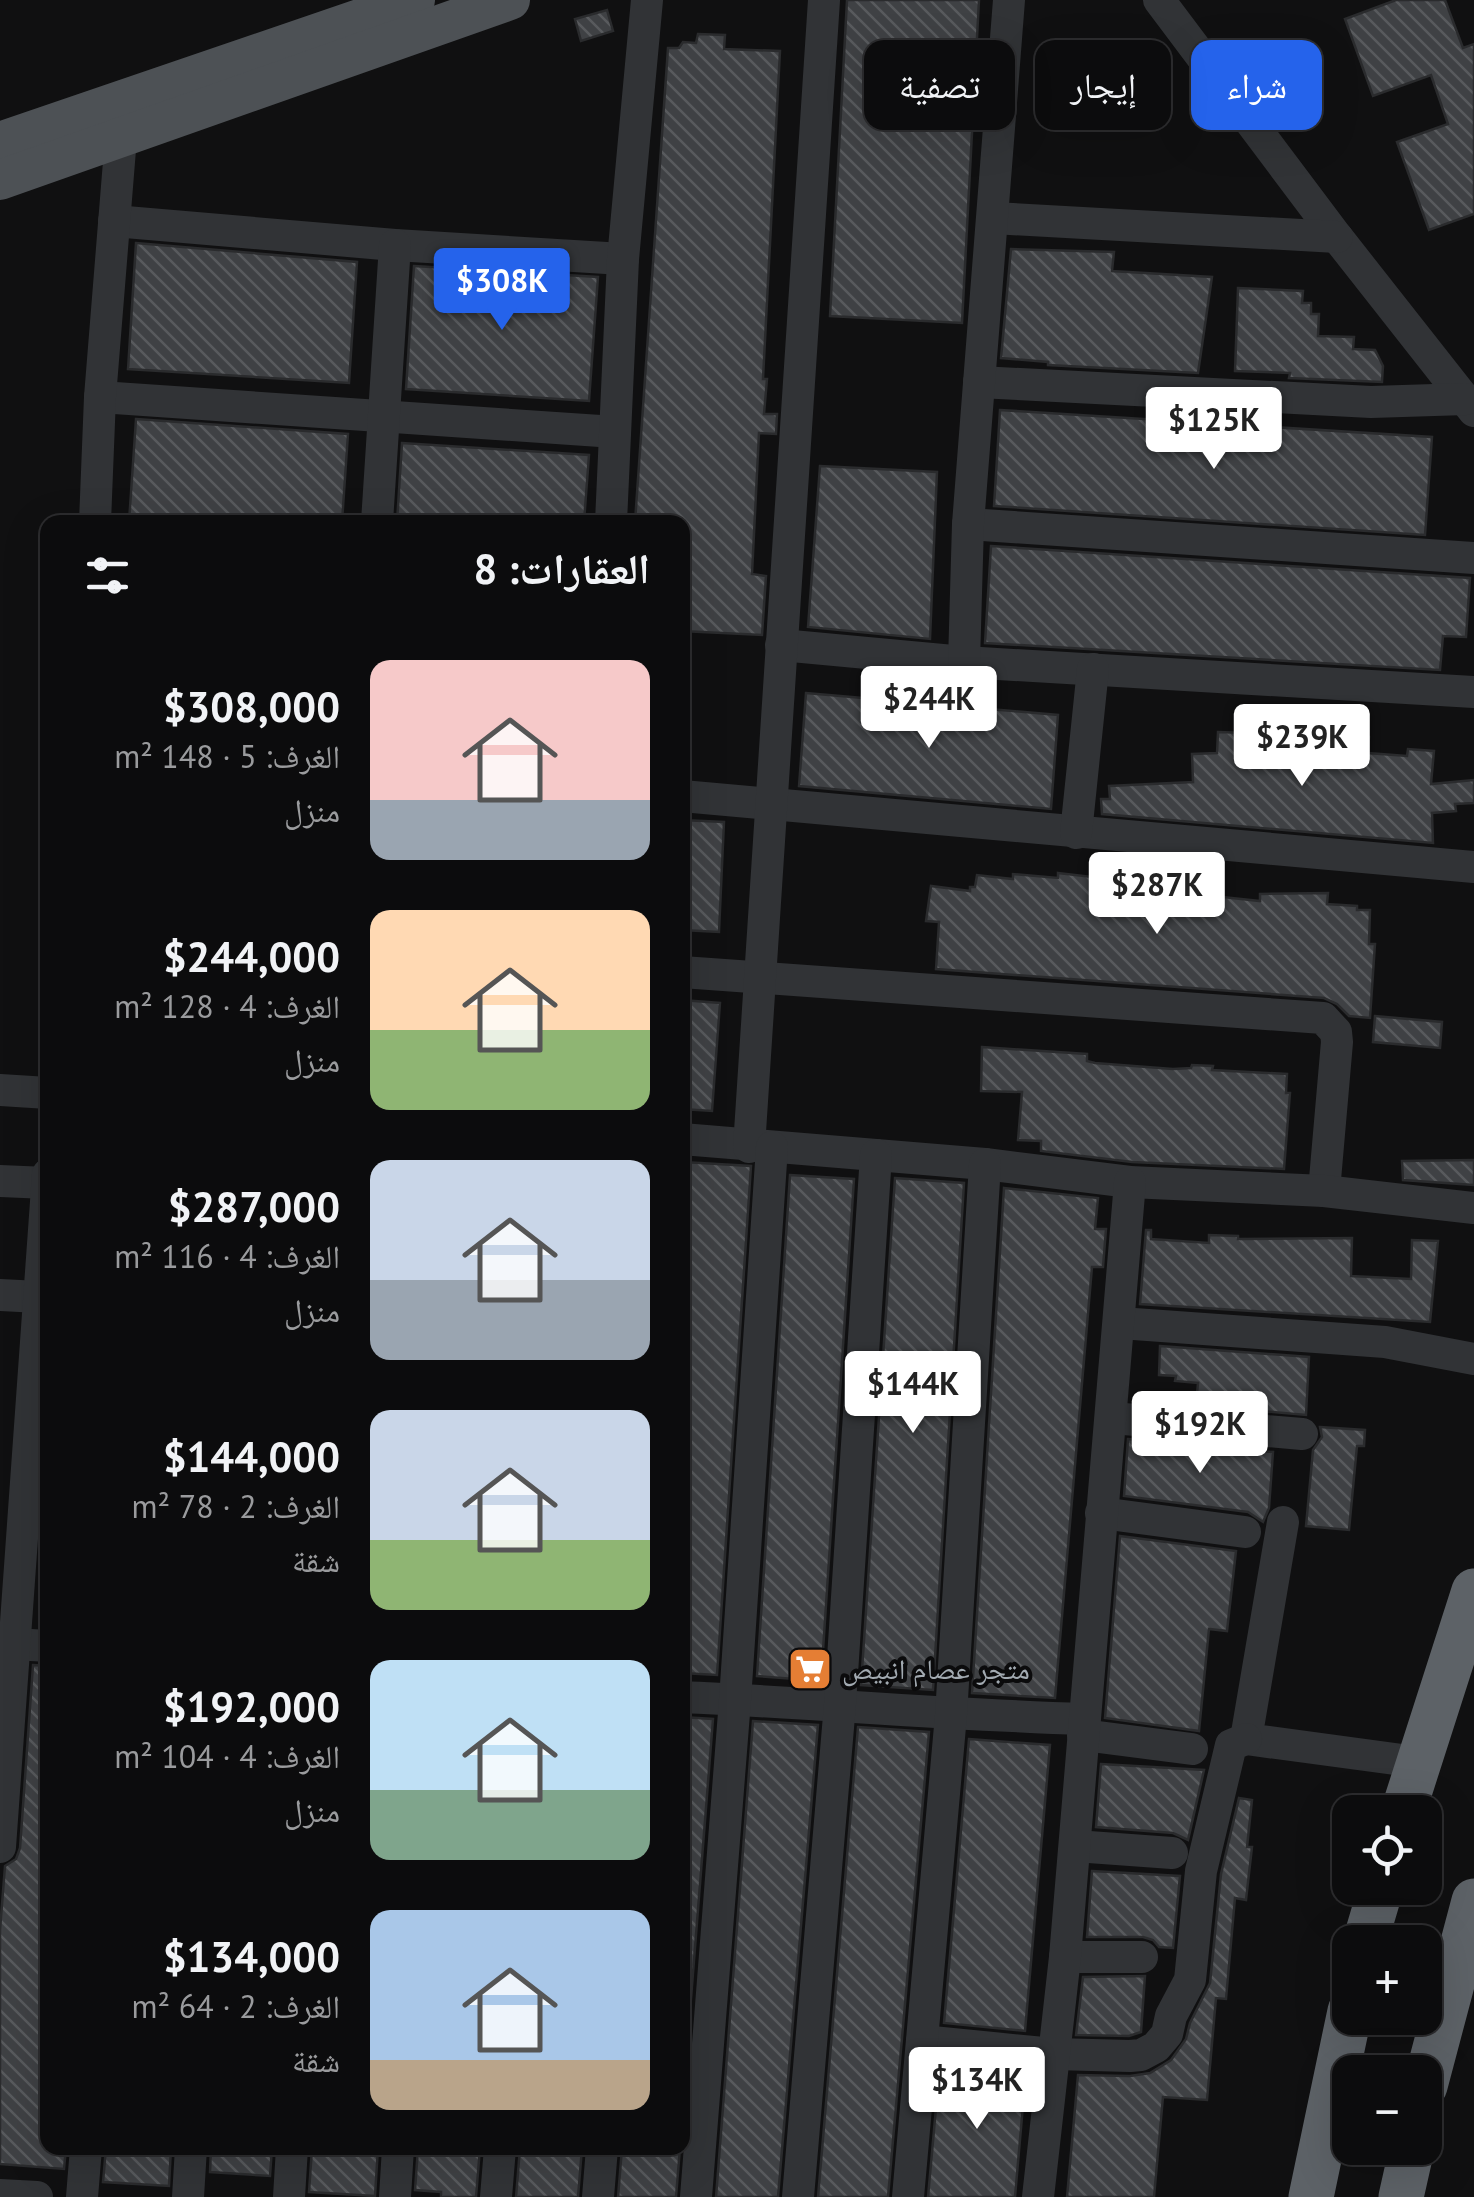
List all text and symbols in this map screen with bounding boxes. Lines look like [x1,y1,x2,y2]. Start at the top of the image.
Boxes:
chip: تصفية [864,40,1015,130]
chip: إيجار [1035,40,1171,130]
chip: شراء [1191,40,1322,130]
pin: $308K [432,248,572,333]
text: $308K [456,259,548,301]
pin: $125K [1144,387,1284,472]
text: $125K [1168,398,1260,440]
text: العقارات: 8 [473,541,650,596]
icon: filters [80,548,135,603]
pin: $244K [859,666,999,751]
text: $244K [883,677,975,719]
text: $308,000 [163,679,340,734]
icon: home [450,700,570,820]
pin: $239K [1232,704,1372,789]
text: $239K [1256,715,1348,757]
text: الغرف: 5 · 148 m² [114,735,340,777]
text: منزل [284,789,340,831]
pin: $287K [1087,852,1227,937]
text: $287K [1111,863,1203,905]
text: $244,000 [163,929,340,984]
icon: home [450,950,570,1070]
text: الغرف: 4 · 128 m² [114,985,340,1027]
text: منزل [284,1039,340,1081]
text: $287,000 [168,1179,340,1234]
icon: home [450,1200,570,1320]
text: الغرف: 4 · 116 m² [114,1235,340,1277]
text: منزل [284,1289,340,1331]
pin: $144K [843,1351,983,1436]
text: $144K [867,1362,959,1404]
pin: $192K [1130,1391,1270,1476]
text: $192K [1154,1402,1246,1444]
text: $144,000 [163,1429,340,1484]
icon: home [450,1450,570,1570]
text: الغرف: 2 · 78 m² [132,1485,340,1527]
text: شقة [292,1539,340,1581]
supermarket icon: متجر عصام انبيص [787,1646,833,1692]
place label: متجر عصام انبيص [842,1650,1030,1688]
text: $192,000 [163,1679,340,1734]
icon: home [450,1700,570,1820]
text: الغرف: 4 · 104 m² [114,1735,340,1777]
text: منزل [284,1789,340,1831]
map controls [1332,1795,1442,2165]
button: locate [1332,1795,1442,1905]
button: + [1332,1925,1442,2035]
text: $134,000 [163,1929,340,1984]
icon: home [450,1950,570,2070]
text: الغرف: 2 · 64 m² [132,1985,340,2027]
text: شقة [292,2039,340,2081]
pin: $134K [907,2047,1047,2132]
button: − [1332,2055,1442,2165]
text: $134K [931,2058,1023,2100]

